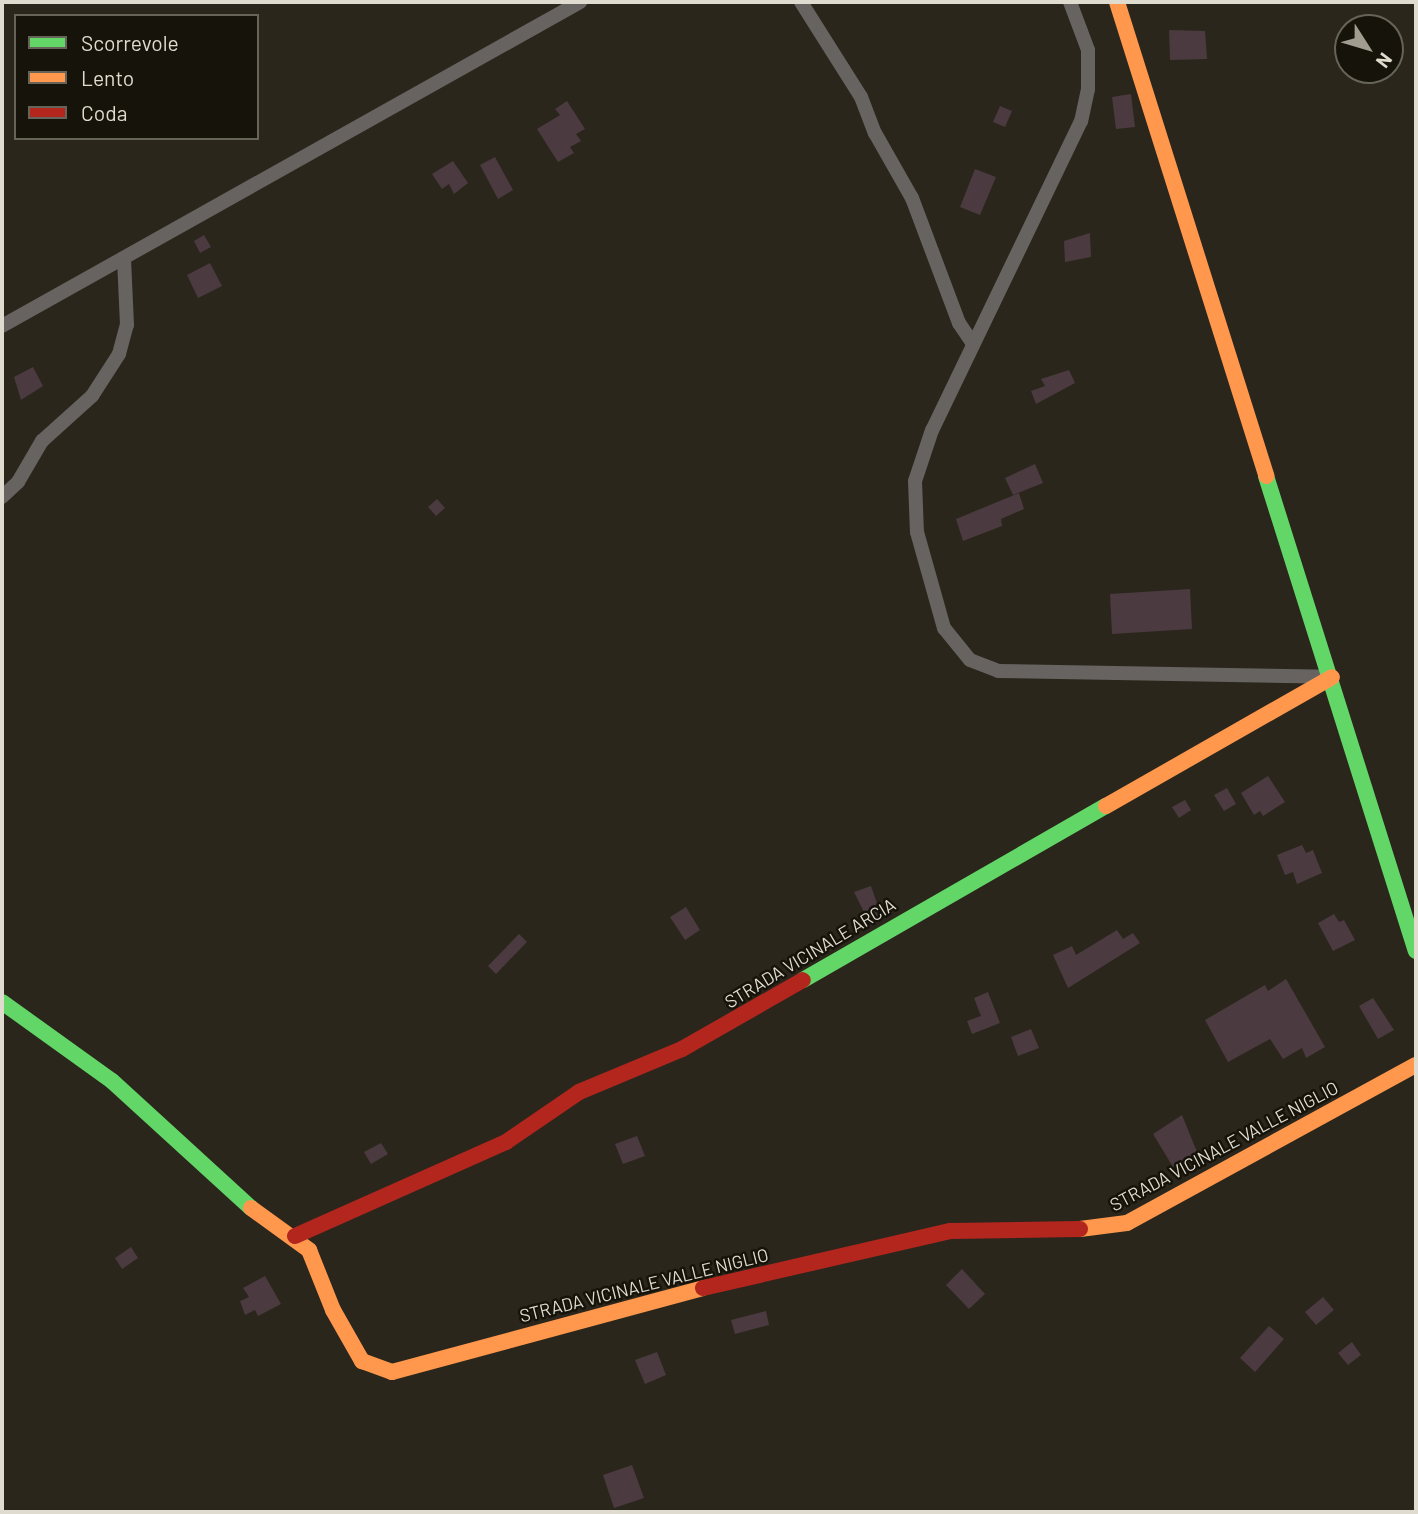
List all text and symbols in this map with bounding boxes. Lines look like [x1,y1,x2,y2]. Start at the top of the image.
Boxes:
legend [14,14,259,140]
north arrow [1334,14,1404,84]
text: Scorrevole [81,30,179,55]
text: N [1372,49,1398,73]
text: Lento [81,65,134,90]
text: Coda [81,100,127,125]
street label: STRADA VICINALE ARCIA [721,893,899,1013]
street label: STRADA VICINALE VALLE NIGLIO [1106,1076,1342,1216]
street label: STRADA VICINALE VALLE NIGLIO [517,1244,771,1326]

